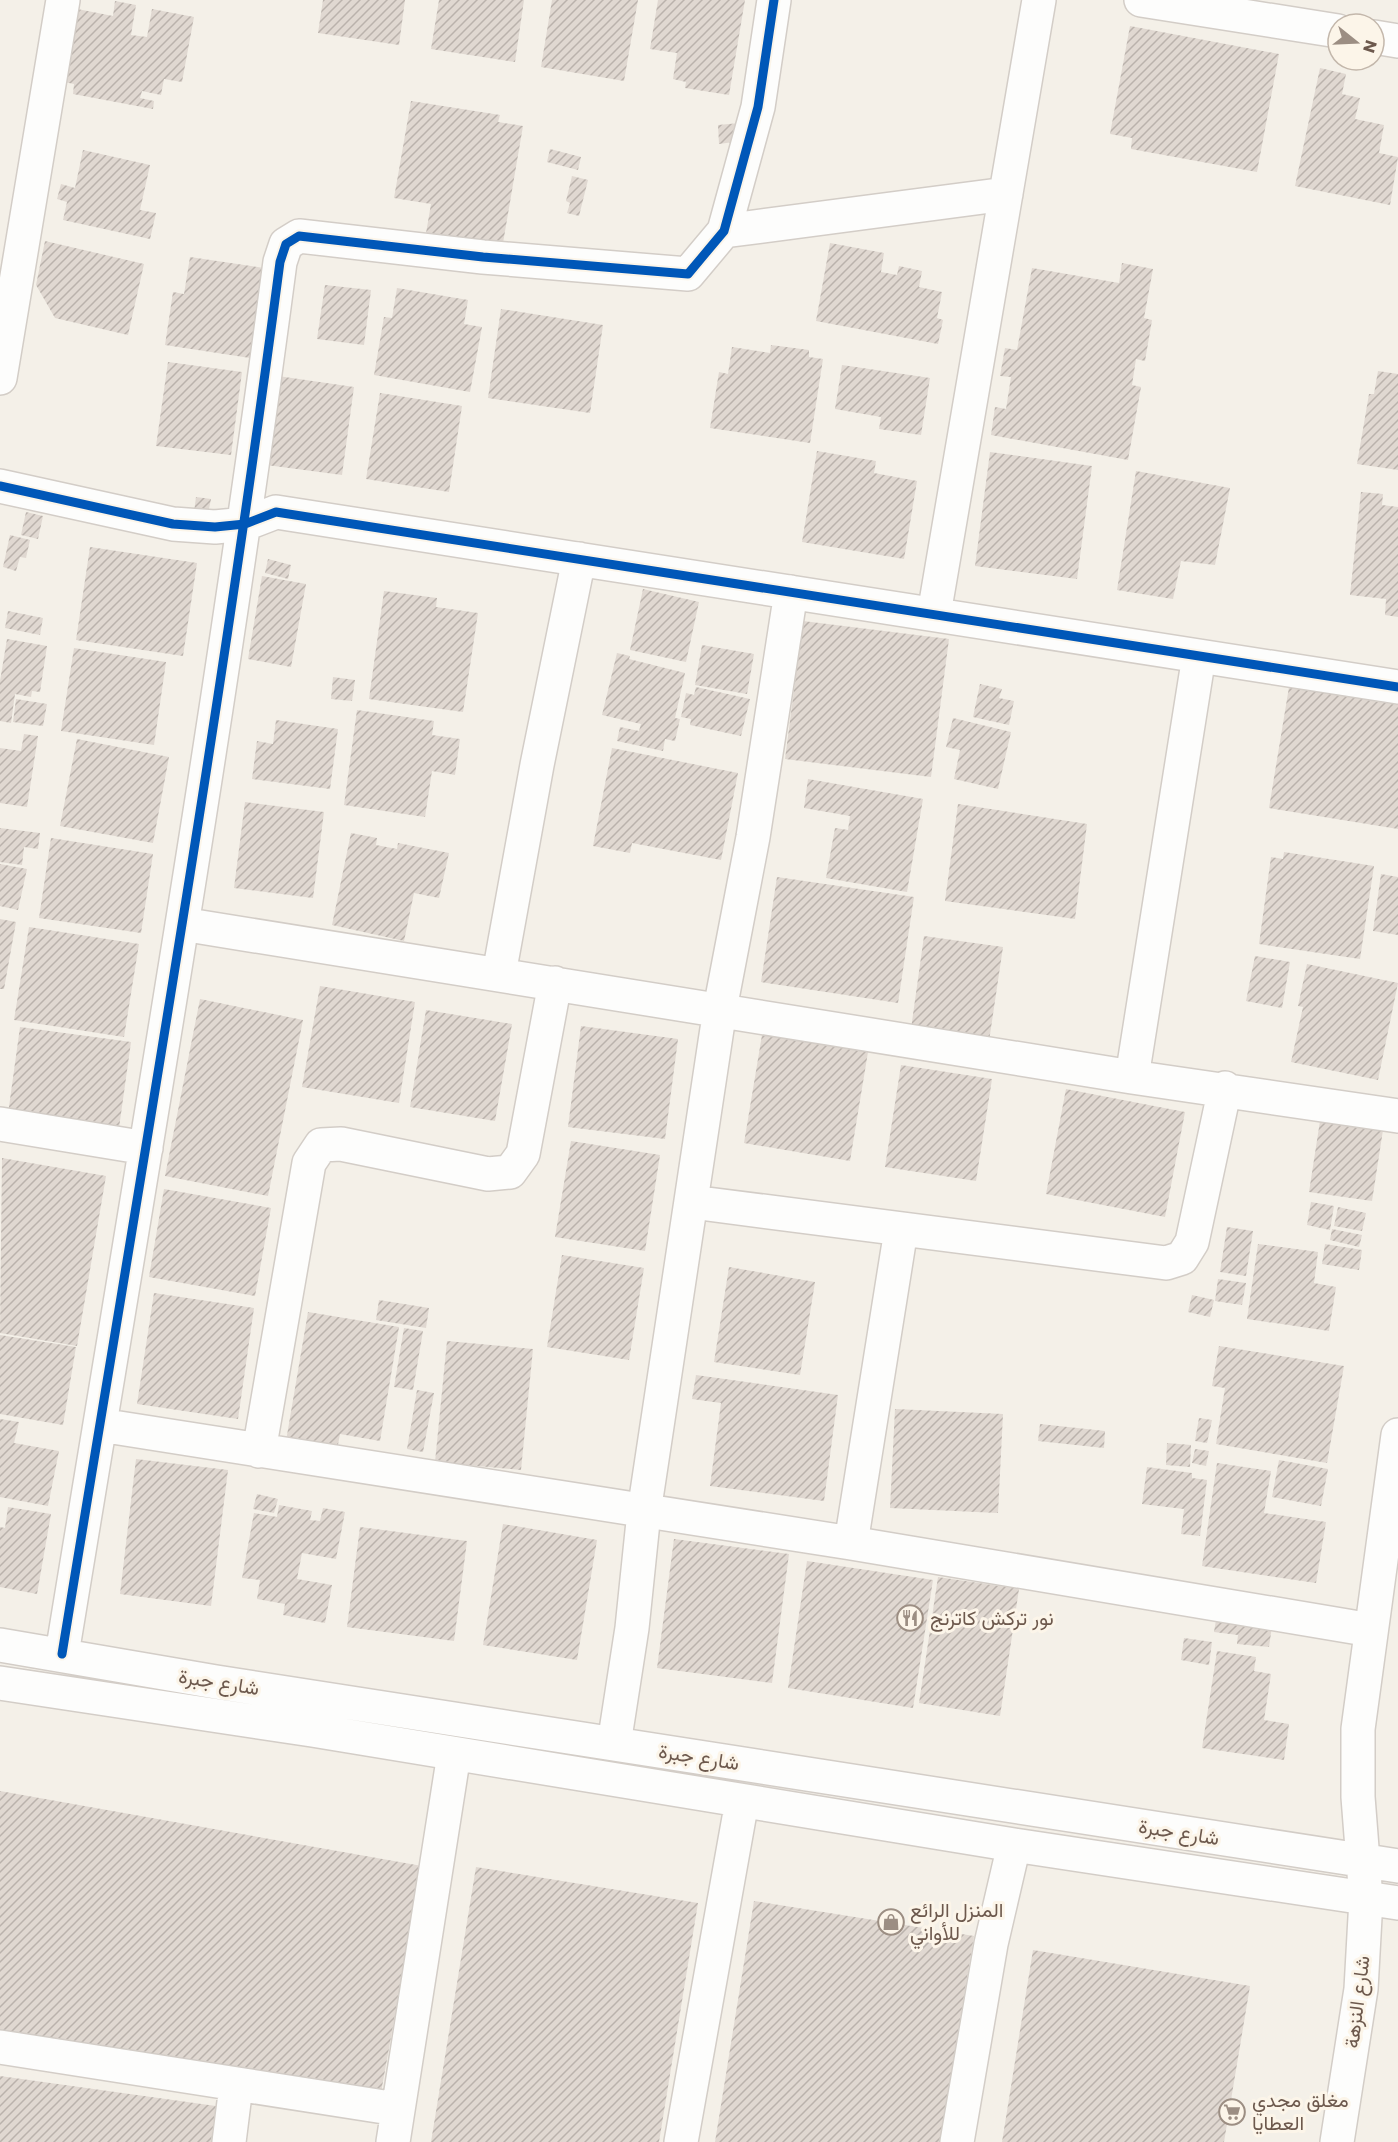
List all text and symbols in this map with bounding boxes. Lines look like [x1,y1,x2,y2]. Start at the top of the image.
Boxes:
north arrow [1326,12,1386,72]
text: N [1357,37,1383,56]
restaurant icon: نور تركش كاترنج [895,1603,925,1633]
place label: نور تركش كاترنج [930,1604,1054,1632]
street label: شارع جبرة [177,1662,261,1702]
street label: شارع جبرة [657,1737,741,1777]
street label: شارع جبرة [1137,1812,1221,1852]
place label: المنزل الرائع للأواني [910,1896,1003,1950]
shop icon: المنزل الرائع للأواني [876,1907,906,1937]
street label: شارع النزهة [1337,1954,1377,2050]
place label: مغلق مجدي العطايا [1252,2086,1349,2137]
supermarket icon: مغلق مجدي العطايا [1217,2097,1247,2127]

